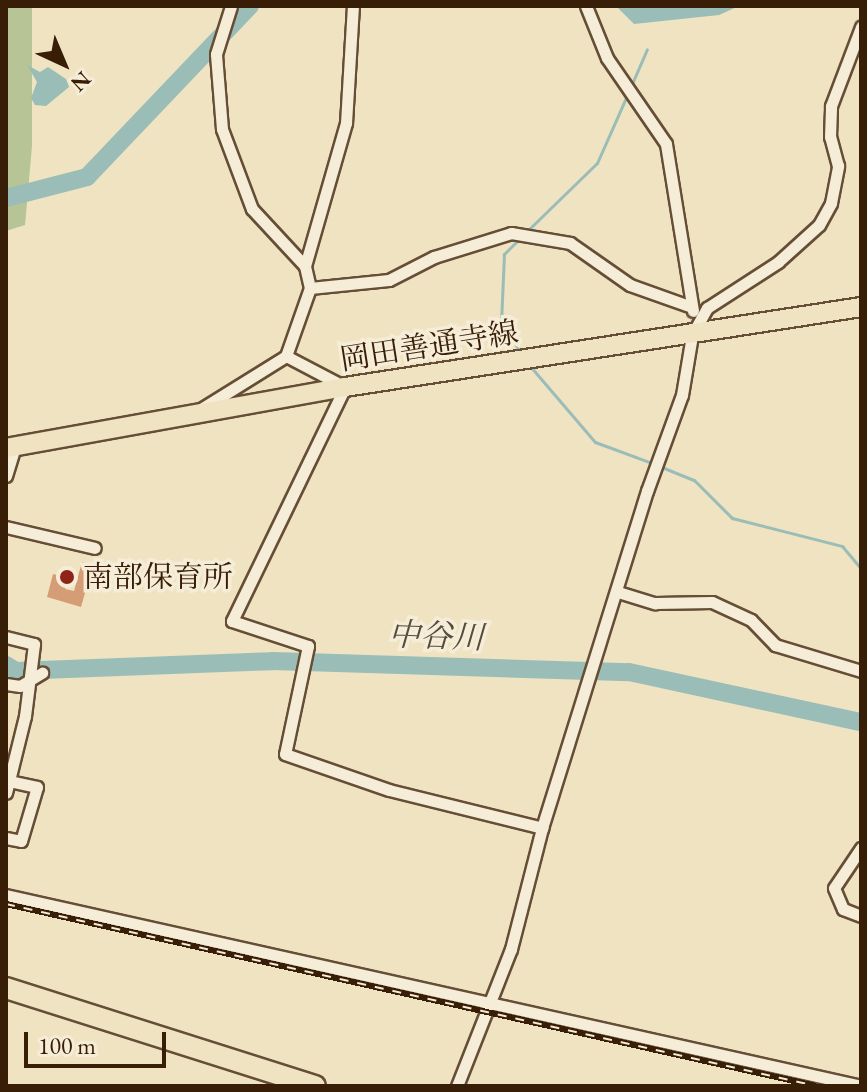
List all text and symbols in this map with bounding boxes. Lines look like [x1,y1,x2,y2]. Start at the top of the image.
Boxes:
north arrow [24,24,104,104]
text: N [65,65,97,98]
street label: 岡田善通寺線 [337,314,521,378]
place label: 南部保育所 [83,559,233,595]
marker: 南部保育所 [58,568,76,586]
water label: 中谷川 [387,615,485,657]
scale bar [28,1016,170,1066]
text: 100 m [38,1030,96,1061]

